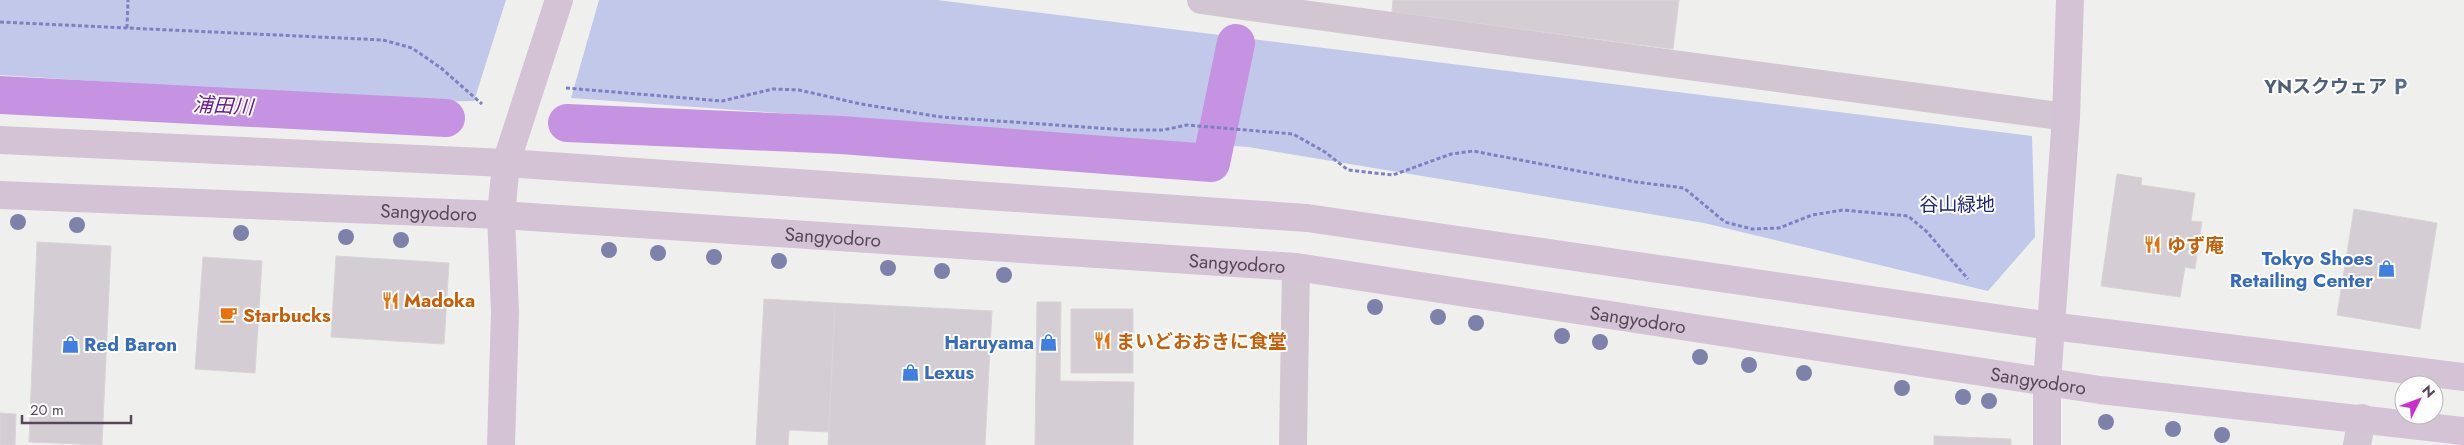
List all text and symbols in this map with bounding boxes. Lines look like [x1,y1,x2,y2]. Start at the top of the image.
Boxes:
place label: YNスクウェア [2263,73,2387,100]
parking icon: YNスクウェア [2391,76,2411,96]
water label: 浦田川 [192,90,256,122]
park label: 谷山緑地 [1919,191,1995,218]
street label: Sangyodoro [380,197,477,228]
street label: Sangyodoro [784,220,882,253]
place label: ゆず庵 [2167,232,2224,259]
restaurant icon: ゆず庵 [2143,235,2163,255]
place label: Tokyo Shoes Retailing Center [2230,245,2373,294]
street label: Sangyodoro [1188,247,1286,280]
shop icon: Tokyo Shoes Retailing Center [2377,259,2397,279]
place label: Madoka [404,287,475,314]
restaurant icon: Madoka [380,290,400,310]
street label: Sangyodoro [1588,299,1688,340]
place label: Starbucks [243,302,331,329]
cafe icon: Starbucks [219,305,239,325]
place label: まいどおおきに食堂 [1116,328,1287,355]
place label: Haruyama [944,329,1034,356]
place label: Red Baron [84,331,177,358]
restaurant icon: まいどおおきに食堂 [1092,331,1112,351]
shop icon: Haruyama [1038,332,1058,352]
shop icon: Red Baron [60,334,80,354]
place label: Lexus [924,359,974,386]
street label: Sangyodoro [1988,360,2088,401]
shop icon: Lexus [900,362,920,382]
north arrow [2394,375,2444,425]
text: N [2418,380,2440,402]
scale bar [22,392,131,424]
text: 20 m [30,399,64,421]

